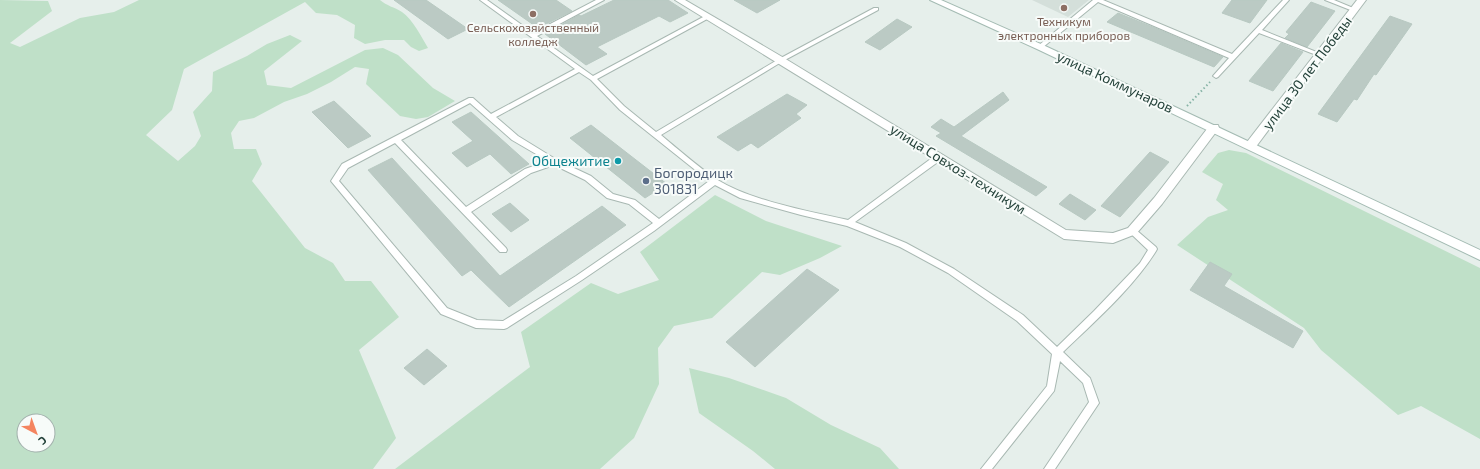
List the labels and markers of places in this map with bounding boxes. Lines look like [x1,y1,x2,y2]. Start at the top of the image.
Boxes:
marker: Техникум электронных приборов [1059,3,1069,13]
marker: Сельскохозяйственный колледж [528,9,538,19]
place label: Техникум электронных приборов [998,14,1130,42]
place label: Сельскохозяйственный колледж [467,20,599,48]
place label: Общежитие [532,152,610,169]
marker: Общежитие [613,156,623,166]
place label: Богородицк 301831 [654,164,733,197]
marker: Богородицк 301831 [641,176,651,186]

